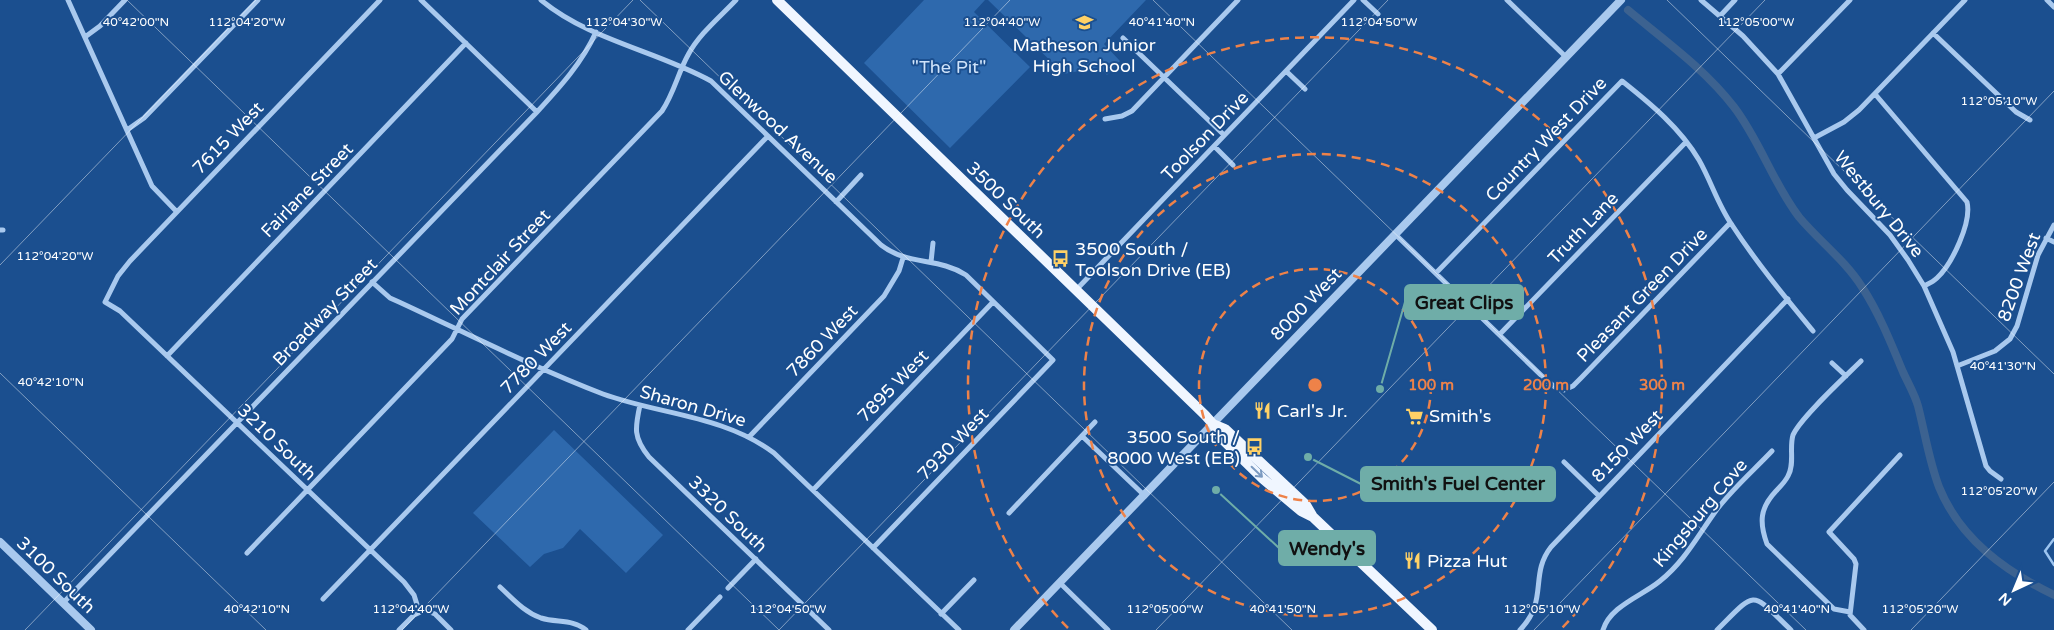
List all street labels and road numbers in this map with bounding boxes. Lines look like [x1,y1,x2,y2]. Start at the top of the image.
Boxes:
street label: Glenwood Avenue [714,66,842,188]
street label: Country West Drive [1481,72,1611,206]
street label: Toolson Drive [1157,87,1253,185]
street label: 7615 West [188,97,268,179]
street label: Fairlane Street [256,138,358,242]
street label: Westbury Drive [1829,146,1929,262]
street label: 3500 South [962,157,1050,243]
street label: Truth Lane [1543,187,1623,269]
street label: Montclair Street [445,204,555,320]
street label: Pleasant Green Drive [1572,223,1712,367]
street label: 8200 West [1993,229,2045,324]
street label: Broadway Street [268,253,382,370]
street label: 8000 West [1266,263,1346,345]
street label: 7860 West [782,300,862,382]
street label: 7780 West [496,317,576,399]
street label: 7895 West [853,345,933,427]
street label: Sharon Drive [637,380,749,432]
street label: 3210 South [233,399,321,485]
street label: 7930 West [913,403,993,485]
street label: 8150 West [1587,405,1667,487]
street label: Kingsburg Cove [1648,454,1752,572]
street label: 3320 South [684,471,772,557]
street label: 3100 South [12,532,100,618]

